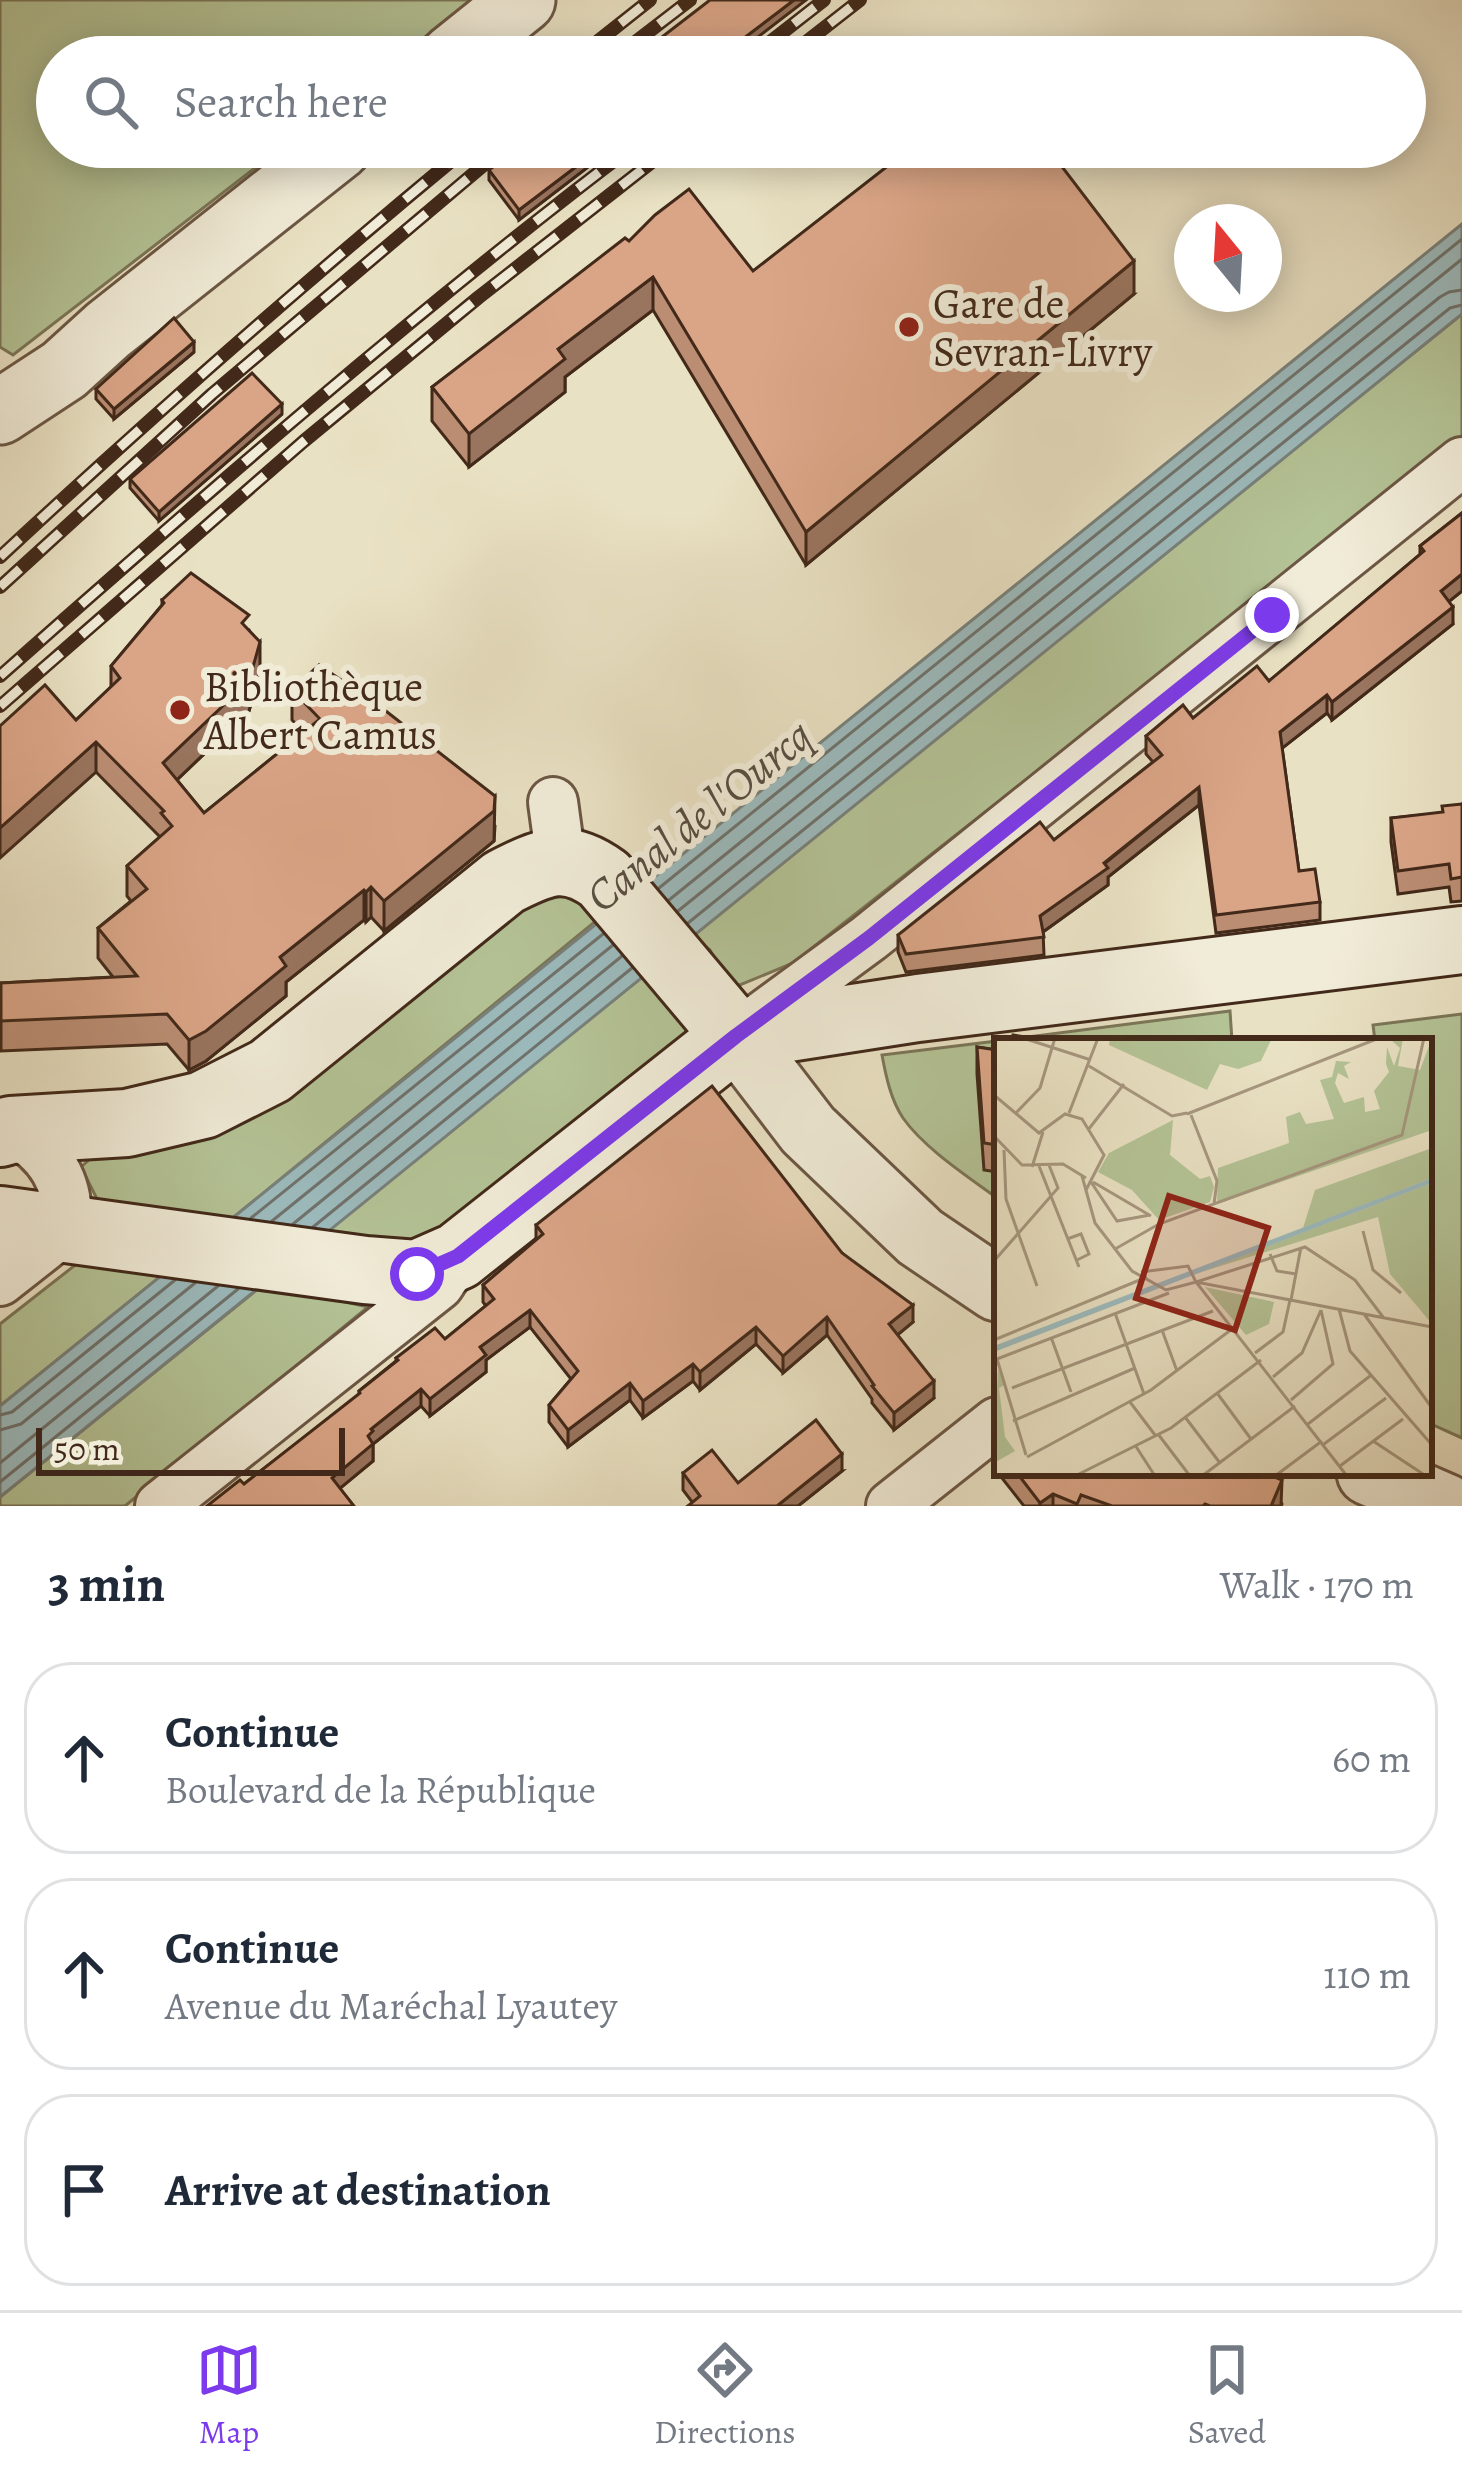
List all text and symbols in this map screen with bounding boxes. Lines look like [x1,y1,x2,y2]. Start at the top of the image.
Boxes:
search box [36,36,1426,168]
icon: search [78,69,144,135]
text: Search here [174,71,388,133]
north arrow [1174,204,1282,312]
place label: Gare de Sevran-Livry [933,275,1153,380]
marker: Gare de Sevran-Livry [896,314,922,340]
route end [1245,588,1299,642]
place label: Bibliothèque Albert Camus [203,658,437,763]
marker: Bibliothèque Albert Camus [167,697,193,723]
water label: Canal de l'Ourcq [573,706,825,926]
inset map [994,1038,1432,1476]
route start [390,1247,444,1301]
scale bar [36,1422,345,1475]
text: 50 m [54,1426,120,1471]
text: 3 min [48,1549,165,1619]
text: Walk · 170 m [1220,1558,1414,1611]
text: Continue [165,1701,339,1763]
icon: ahead [51,1725,117,1791]
text: 60 m [1332,1732,1411,1785]
text: Boulevard de la République [165,1763,596,1816]
text: Continue [165,1917,339,1979]
icon: ahead [51,1941,117,2007]
text: 110 m [1323,1948,1411,2001]
text: Avenue du Maréchal Lyautey [165,1979,617,2032]
icon: arrive [51,2157,117,2223]
text: Arrive at destination [165,2159,551,2221]
tab: Map [196,2337,262,2454]
tab: Directions [654,2337,796,2454]
tab: Saved [1188,2337,1266,2454]

